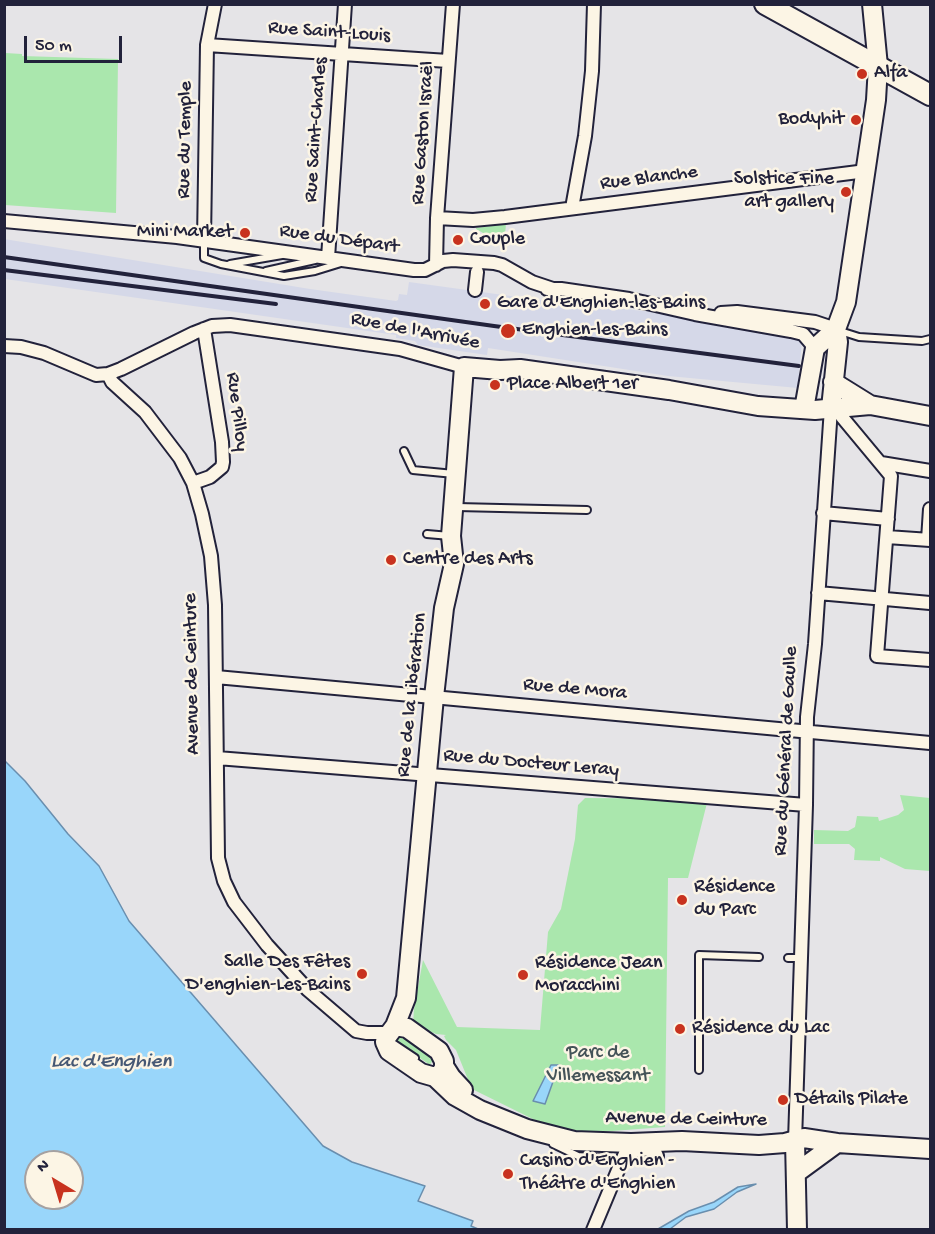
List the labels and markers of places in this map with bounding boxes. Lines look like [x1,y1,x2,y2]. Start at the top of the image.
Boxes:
place label: Alfa [874,62,907,86]
marker: Alfa [855,67,869,81]
place label: Bodyhit [779,108,844,132]
marker: Bodyhit [849,113,863,127]
place label: Solstice Fine art gallery [734,168,834,215]
marker: Solstice Fine art gallery [839,185,853,199]
place label: Mini Market [137,221,233,245]
marker: Mini Market [238,226,252,240]
place label: Couple [470,228,525,252]
marker: Couple [451,233,465,247]
place label: Gare d'Enghien-les-Bains [497,292,705,316]
marker: Gare d'Enghien-les-Bains [478,297,492,311]
place label: Enghien-les-Bains [522,319,667,343]
marker: Enghien-les-Bains [499,322,517,340]
place label: Place Albert 1er [507,373,638,397]
marker: Place Albert 1er [488,378,502,392]
place label: Centre des Arts [403,548,533,572]
marker: Centre des Arts [384,553,398,567]
place label: Résidence du Parc [694,876,775,923]
marker: Résidence du Parc [675,893,689,907]
place label: Salle Des Fêtes D'enghien-Les-Bains [186,951,350,998]
place label: Résidence Jean Moracchini [535,952,662,999]
marker: Salle Des Fêtes D'enghien-Les-Bains [355,967,369,981]
marker: Résidence Jean Moracchini [516,968,530,982]
place label: Résidence du Lac [692,1017,829,1041]
marker: Résidence du Lac [673,1022,687,1036]
place label: Détails Pilate [795,1088,908,1112]
marker: Détails Pilate [776,1093,790,1107]
place label: Casino d'Enghien - Théâtre d'Enghien [520,1150,675,1197]
marker: Casino d'Enghien - Théâtre d'Enghien [501,1167,515,1181]

